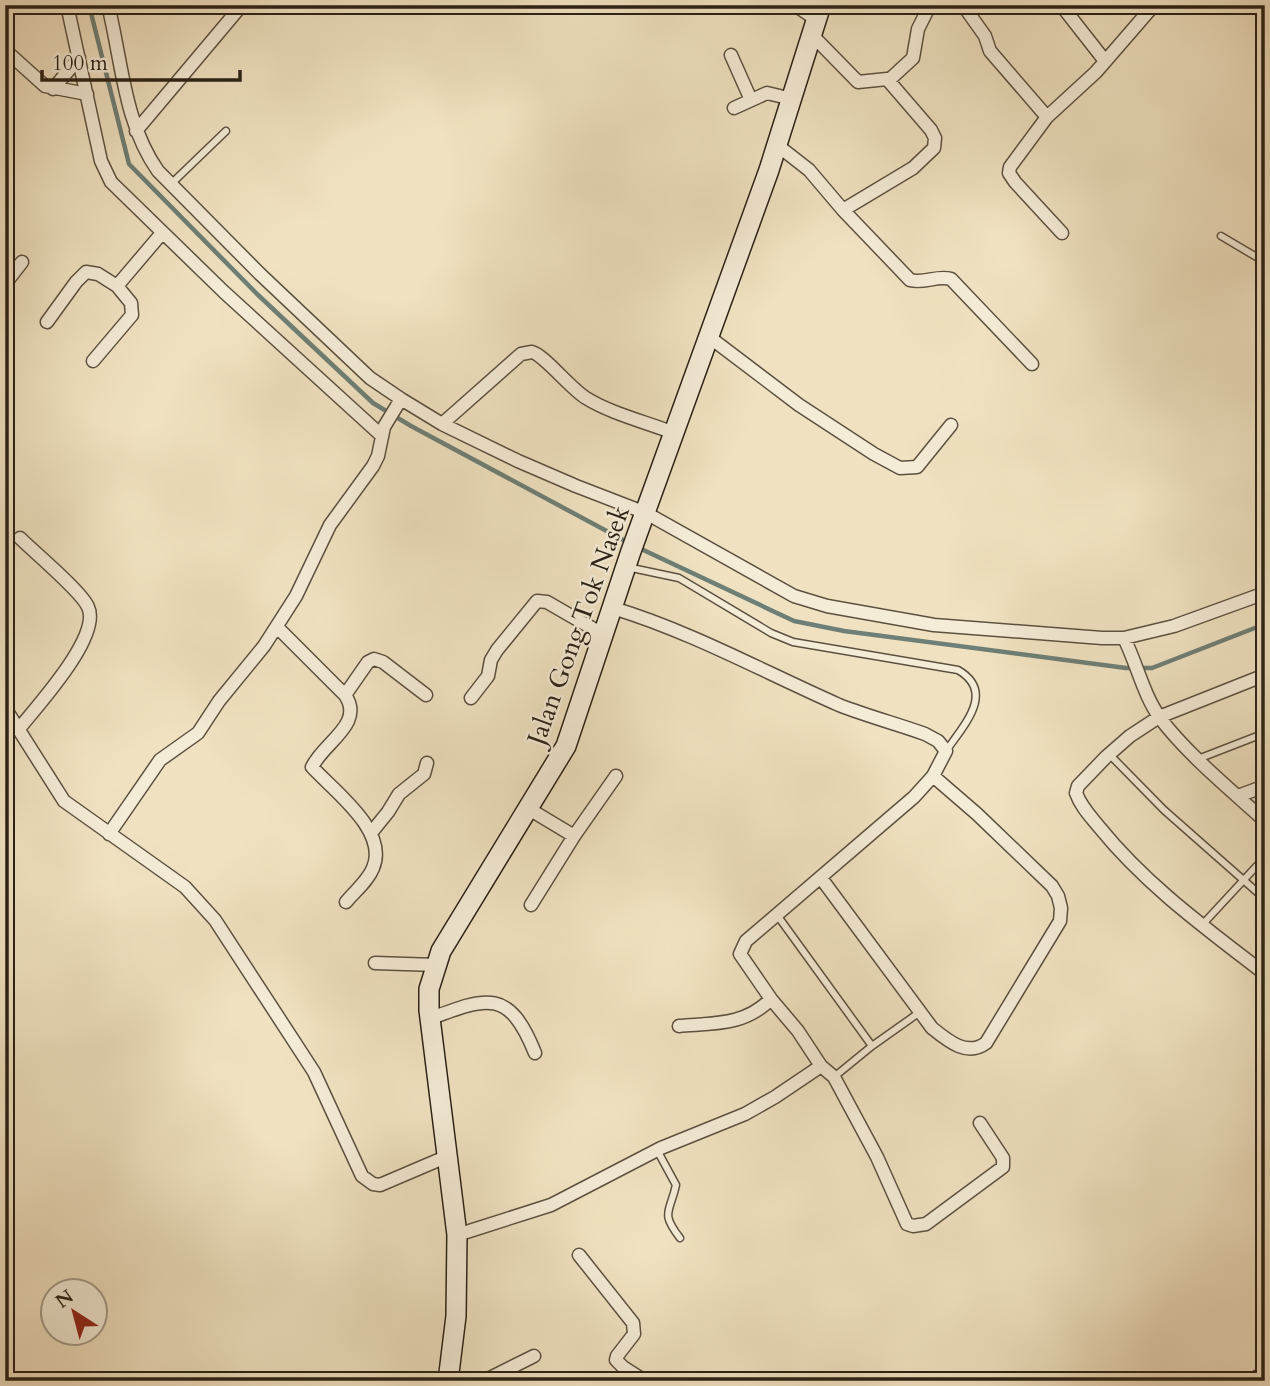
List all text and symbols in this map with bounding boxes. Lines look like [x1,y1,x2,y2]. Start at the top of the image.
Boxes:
scale bar [42,38,240,82]
text: 100 m [52,49,108,78]
street label: Jalan Gong Tok Nasek [517,500,638,754]
north arrow [38,1278,108,1348]
text: N [50,1283,79,1314]

